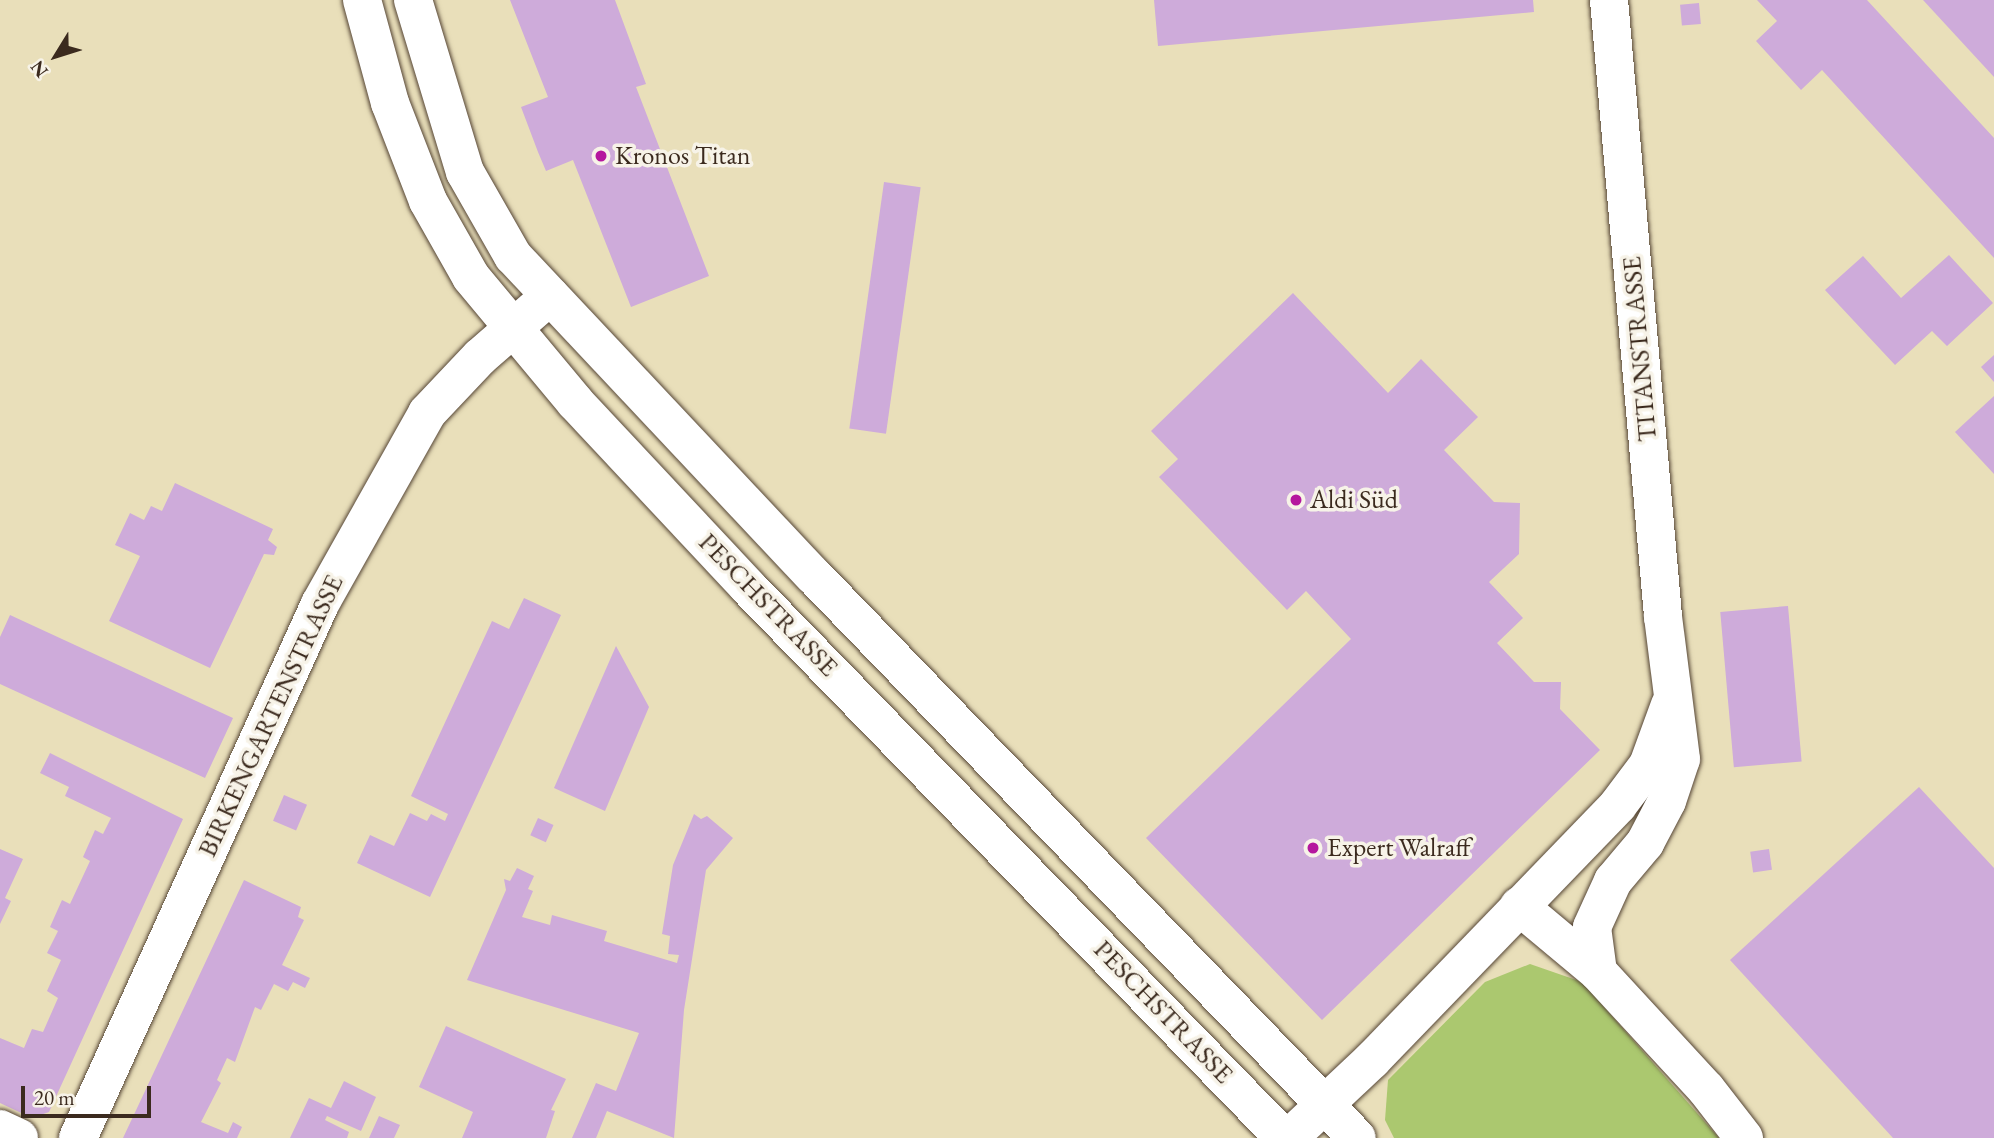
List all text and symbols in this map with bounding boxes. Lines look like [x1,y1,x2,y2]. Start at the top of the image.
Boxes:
north arrow [21,21,91,91]
text: N [24,55,54,83]
place label: Kronos Titan [615,140,751,172]
marker: Kronos Titan [593,148,609,164]
street label: TITANSTRASSE [1616,255,1664,443]
place label: Aldi Süd [1310,484,1398,516]
marker: Aldi Süd [1288,492,1304,508]
street label: PESCHSTRASSE [692,527,844,683]
street label: BIRKENGARTENSTRASSE [192,570,350,862]
place label: Expert Walraff [1327,832,1470,864]
marker: Expert Walraff [1305,840,1321,856]
street label: PESCHSTRASSE [1087,934,1239,1090]
scale bar [24,1072,154,1116]
text: 20 m [34,1084,75,1111]

